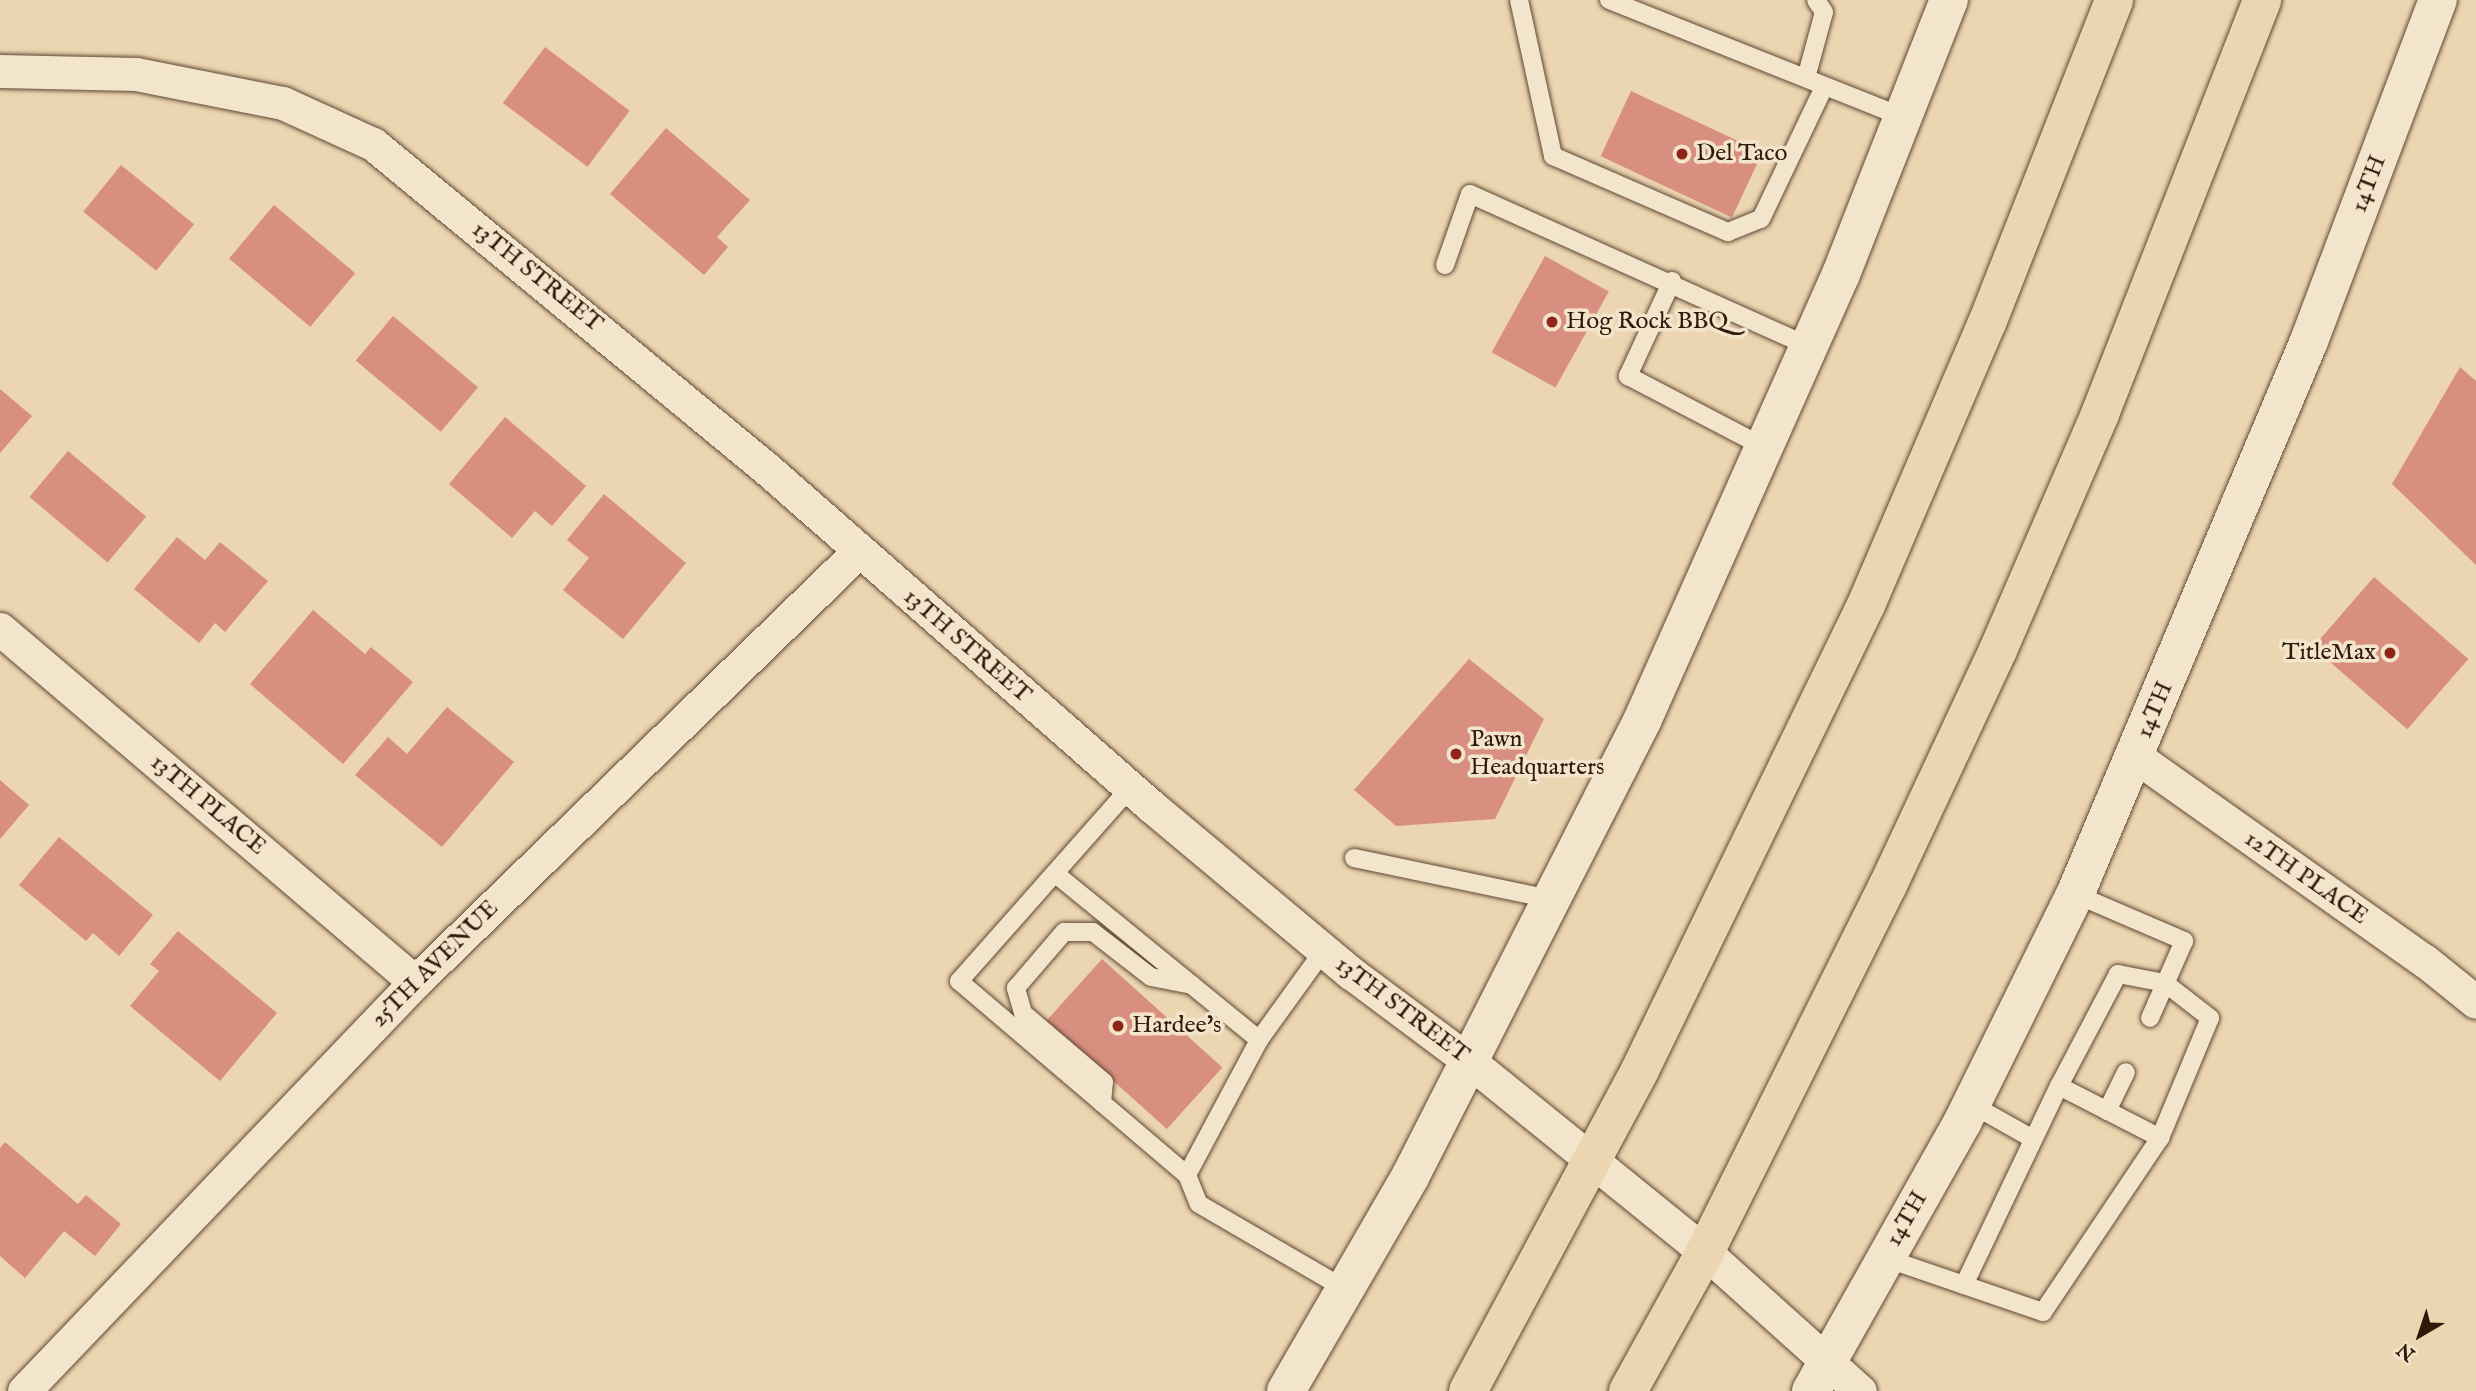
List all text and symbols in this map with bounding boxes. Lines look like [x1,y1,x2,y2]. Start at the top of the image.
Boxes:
place label: Del Taco [1696,140,1787,168]
marker: Del Taco [1674,146,1690,162]
street label: 14TH [2345,151,2393,217]
street label: 13TH STREET [466,216,608,338]
place label: Hog Rock BBQ [1566,308,1728,336]
marker: Hog Rock BBQ [1544,314,1560,330]
street label: 13TH STREET [897,583,1037,709]
place label: TitleMax [2282,639,2376,667]
marker: TitleMax [2382,645,2398,661]
street label: 14TH [2130,677,2180,743]
place label: Pawn Headquarters [1470,726,1604,782]
marker: Pawn Headquarters [1448,746,1464,762]
street label: 13TH PLACE [144,748,272,862]
street label: 12TH PLACE [2239,825,2373,931]
street label: 25TH AVENUE [365,894,505,1034]
street label: 13TH STREET [1329,950,1475,1070]
place label: Hardee's [1132,1012,1222,1040]
marker: Hardee's [1110,1018,1126,1034]
street label: 14TH [1880,1186,1934,1252]
north arrow [2385,1300,2455,1370]
text: N [2393,1337,2421,1366]

